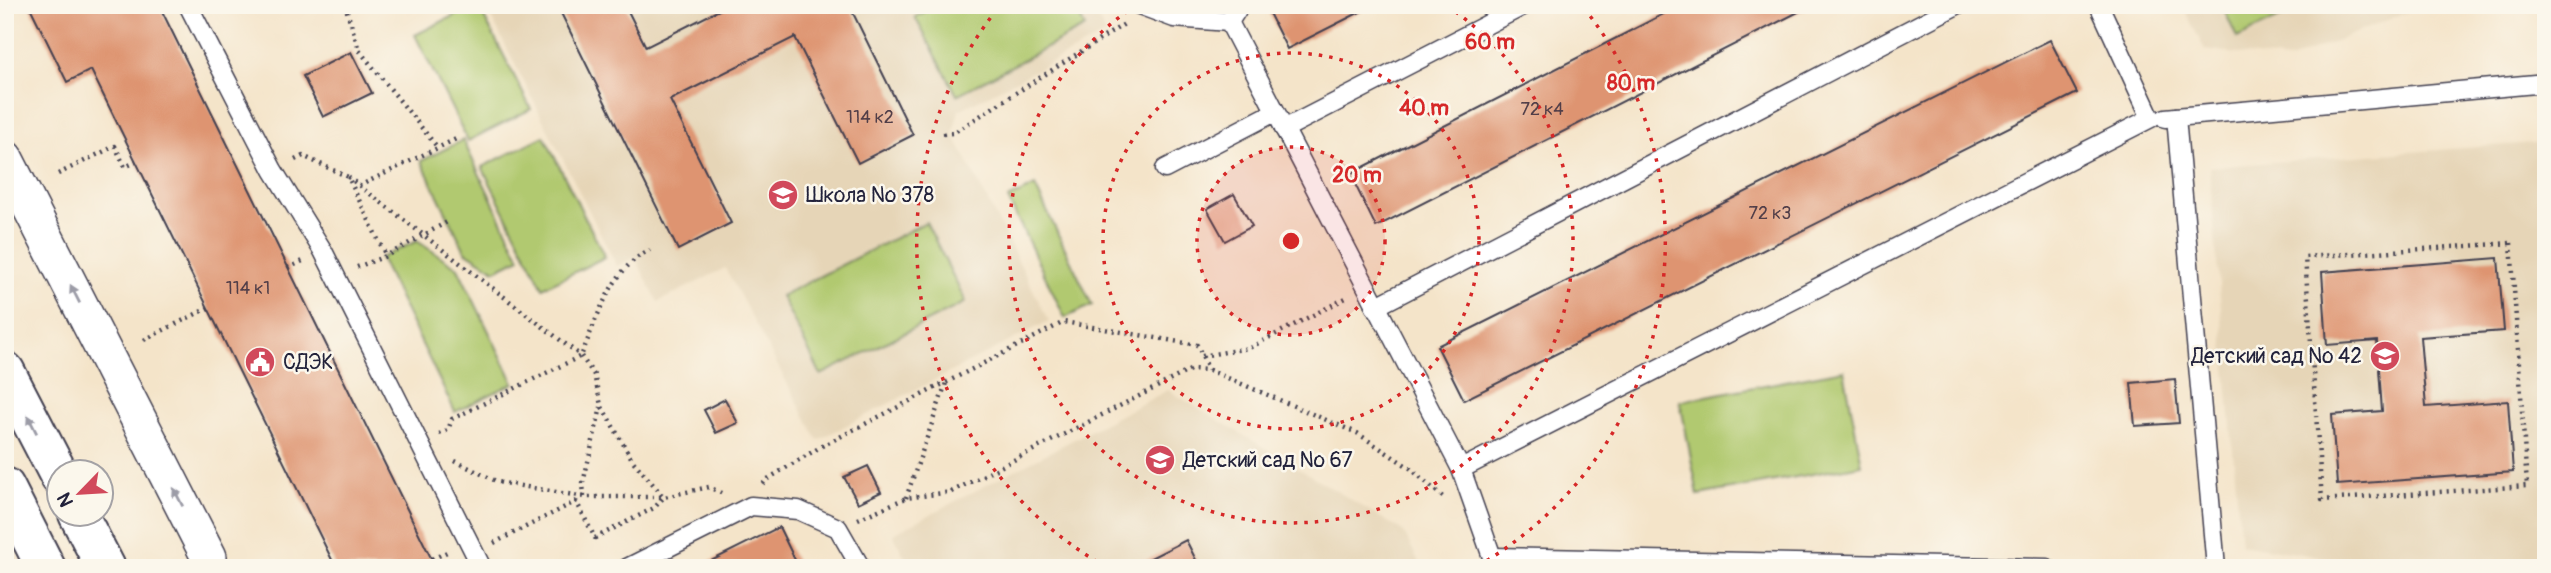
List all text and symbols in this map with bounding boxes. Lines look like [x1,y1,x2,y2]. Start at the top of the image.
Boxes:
text: 60 m [1465,29,1515,56]
text: 80 m [1607,70,1655,97]
text: 40 m [1399,95,1449,122]
house number: 72 к4 [1520,98,1564,121]
house number: 114 к2 [846,106,894,129]
text: 20 m [1332,162,1382,189]
school or university icon: Школа № 378 [766,178,800,212]
place label: Школа № 378 [806,182,934,209]
house number: 72 к3 [1749,202,1791,225]
centre of rings [1279,229,1303,253]
house number: 114 к1 [226,277,270,300]
one-way arrow [69,284,80,304]
school or university icon: Детский сад № 42 [2368,339,2402,373]
place label: Детский сад № 42 [2191,343,2362,370]
public building icon: СДЭК [243,345,277,379]
place label: СДЭК [283,349,333,376]
one-way arrow [27,414,38,434]
school or university icon: Детский сад № 67 [1143,443,1177,477]
place label: Детский сад № 67 [1182,447,1353,474]
north arrow [46,458,116,528]
one-way arrow [172,487,184,507]
text: N [52,489,79,511]

